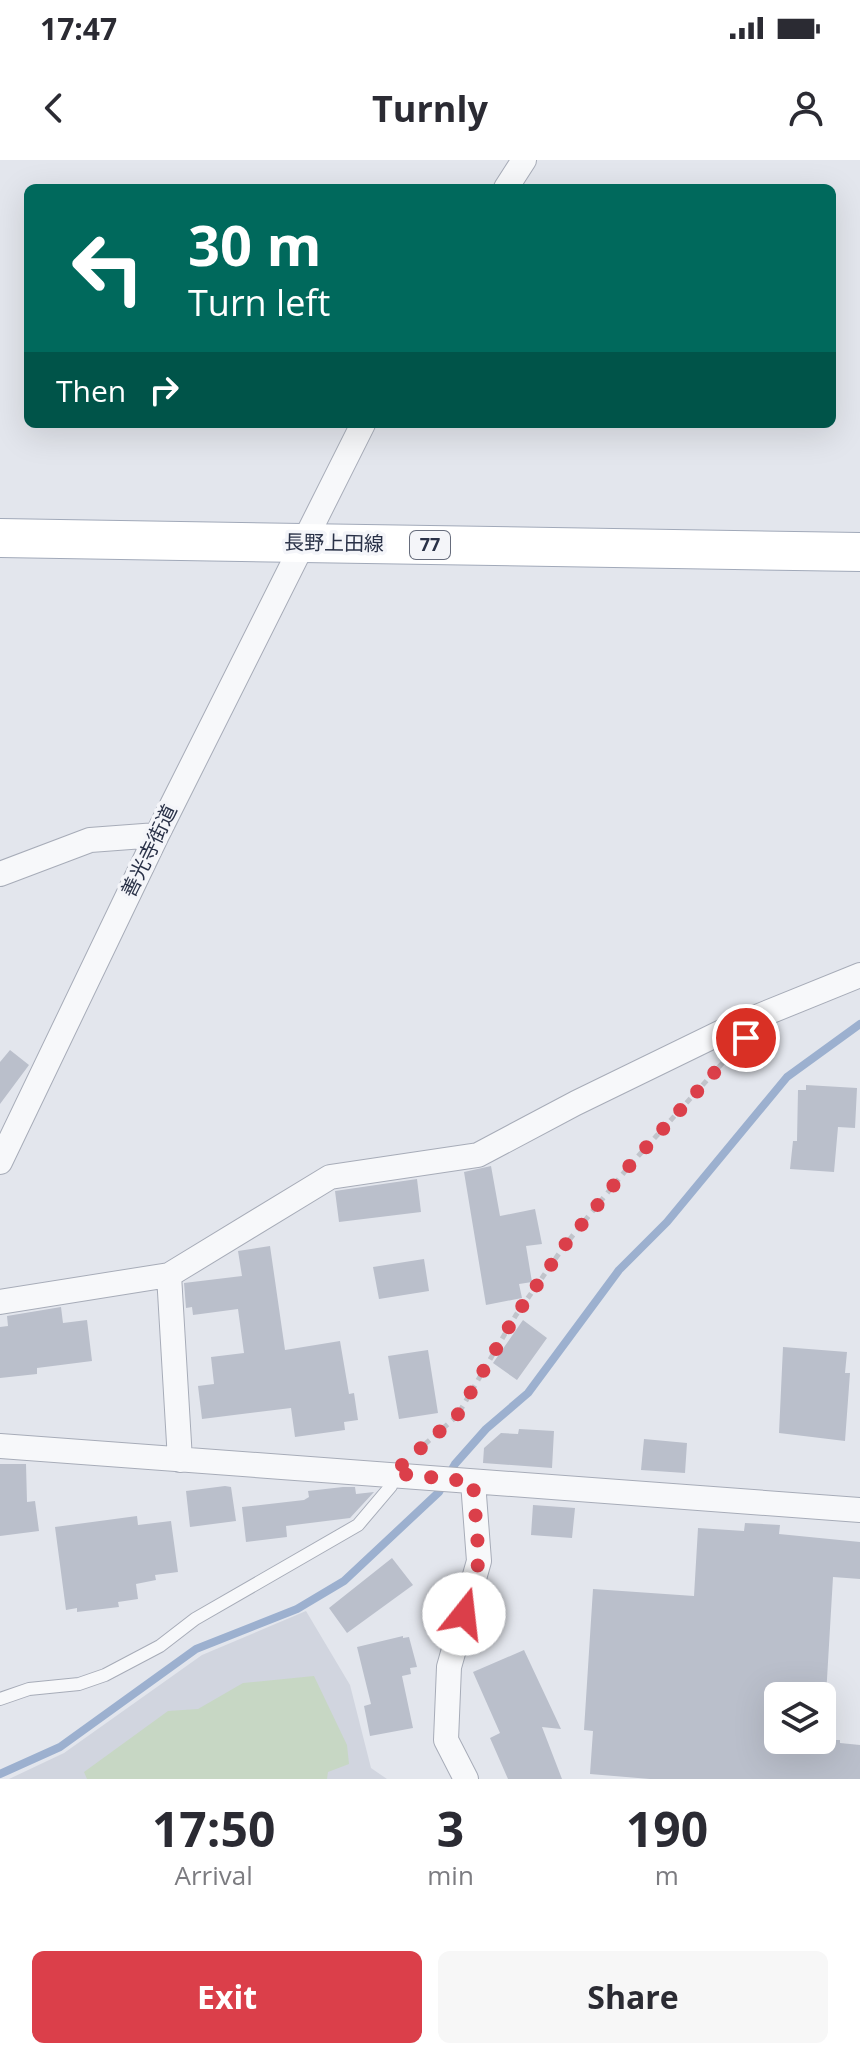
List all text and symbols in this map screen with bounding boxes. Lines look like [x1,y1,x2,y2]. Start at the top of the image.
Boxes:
text: 17:47 [40,8,117,49]
text: Turnly [372,84,488,133]
icon: back [32,86,76,130]
icon: person [784,86,828,130]
text: 30 m [188,206,322,282]
icon: left [56,216,160,320]
text: Turn left [188,278,330,327]
icon: right [142,368,186,412]
text: Then [56,370,126,411]
street label: 長野上田線 [284,528,384,557]
road number: 77 [410,531,450,559]
street label: 善光寺街道 [114,800,183,902]
pin [712,1004,780,1072]
icon: arrive [724,1016,768,1060]
position arrow [422,1572,506,1656]
map controls [764,1682,836,1754]
button: layers [764,1682,836,1754]
text: 17:50 [152,1796,275,1861]
text: 3 [437,1796,464,1861]
text: 190 [626,1796,708,1861]
text: Arrival [174,1857,253,1893]
text: min [427,1857,474,1893]
text: m [655,1857,679,1893]
button: Exit [32,1951,422,2043]
button: Share [438,1951,828,2043]

